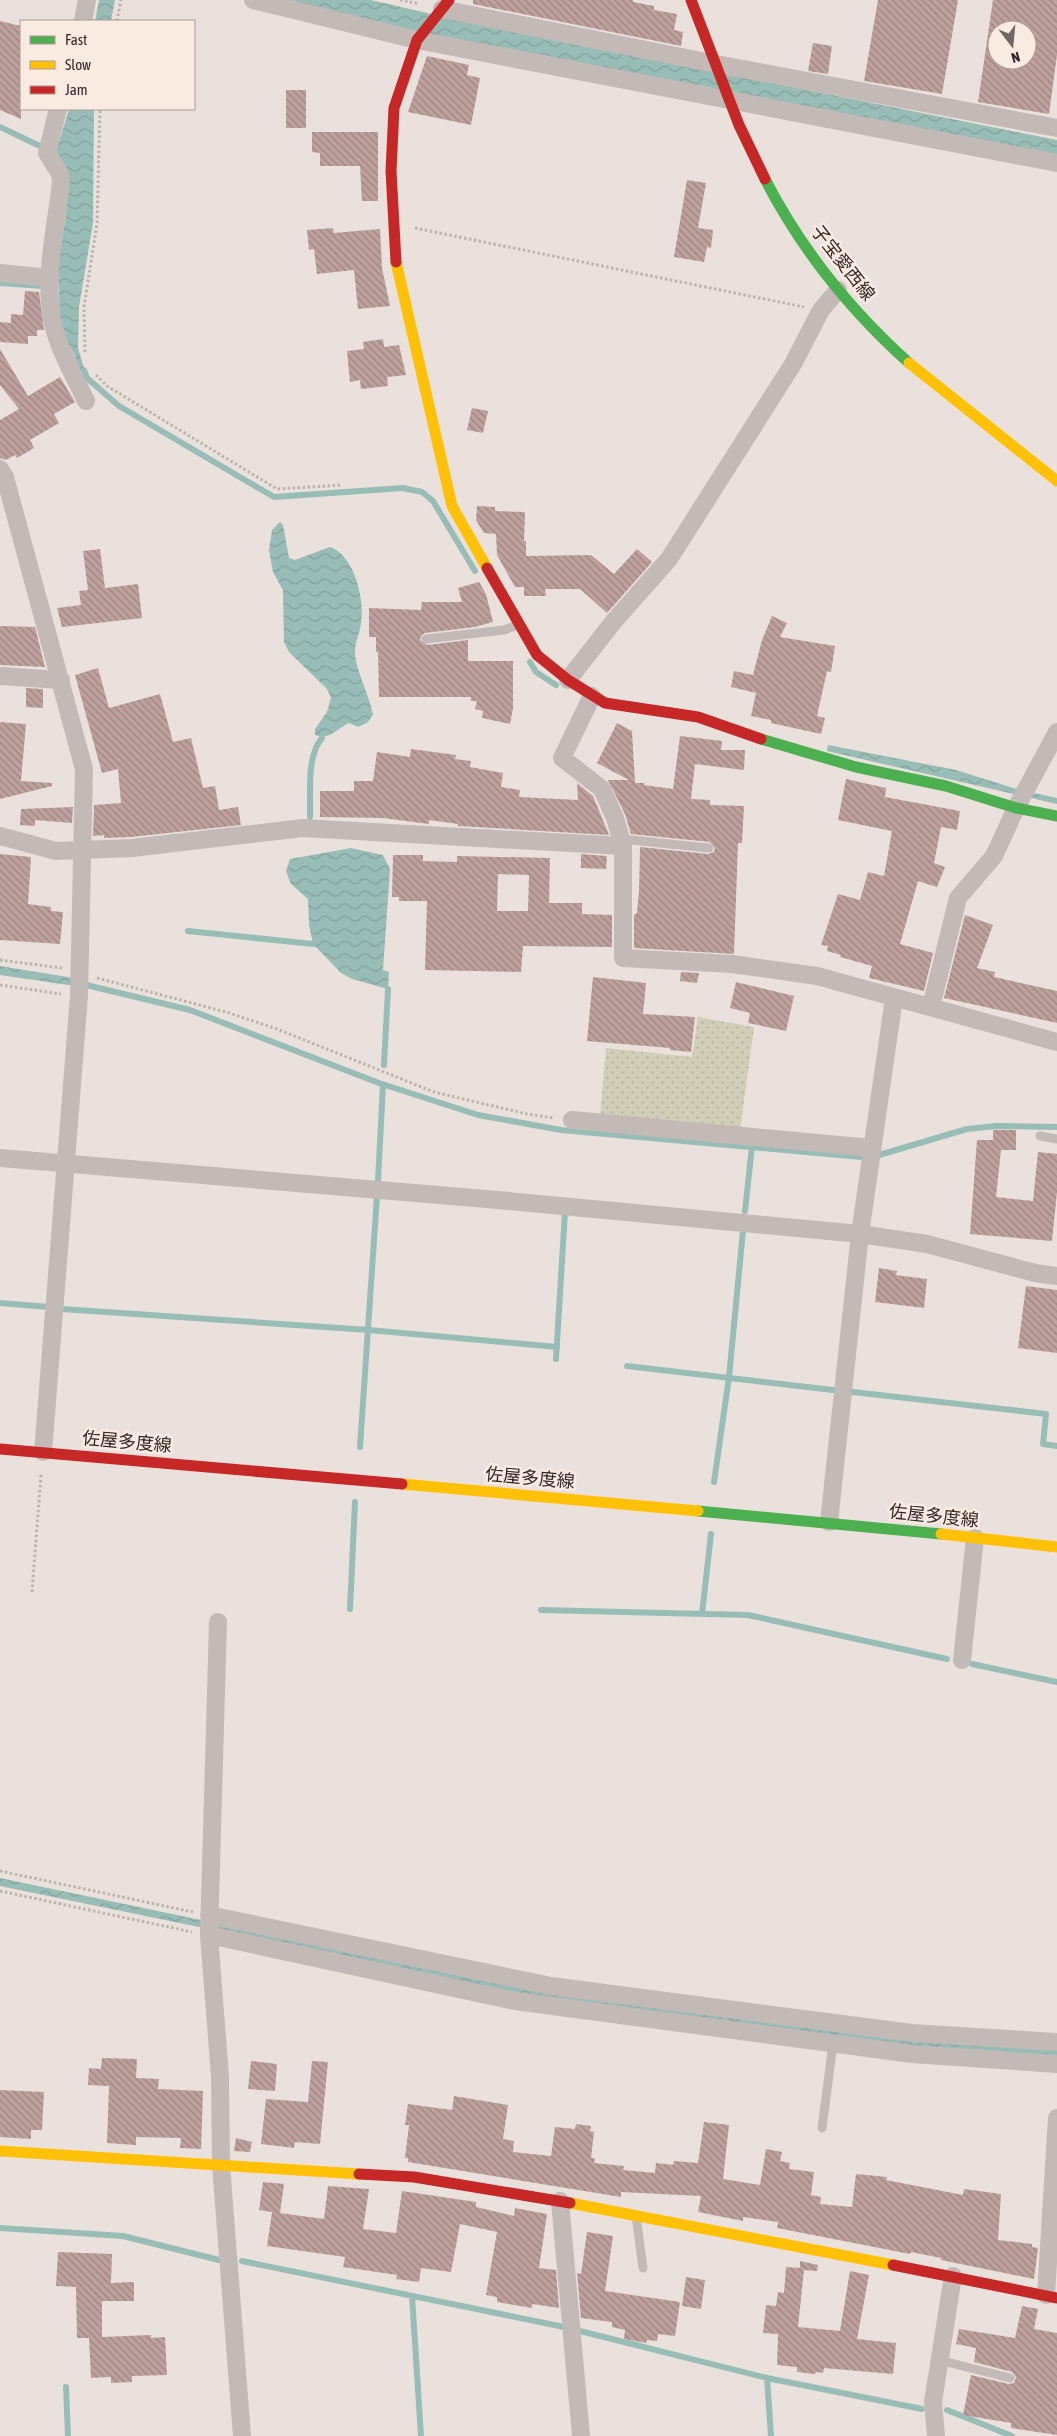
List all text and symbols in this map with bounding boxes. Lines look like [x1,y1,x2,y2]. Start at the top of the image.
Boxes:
legend [20,20,195,110]
north arrow [987,20,1037,70]
text: Fast [65,31,87,48]
text: N [1009,49,1022,66]
text: Slow [65,56,91,73]
text: Jam [65,81,88,98]
street label: 子宝愛西線 [807,221,879,305]
street label: 佐屋多度線 [81,1427,173,1456]
street label: 佐屋多度線 [484,1463,576,1492]
street label: 佐屋多度線 [888,1500,980,1531]

